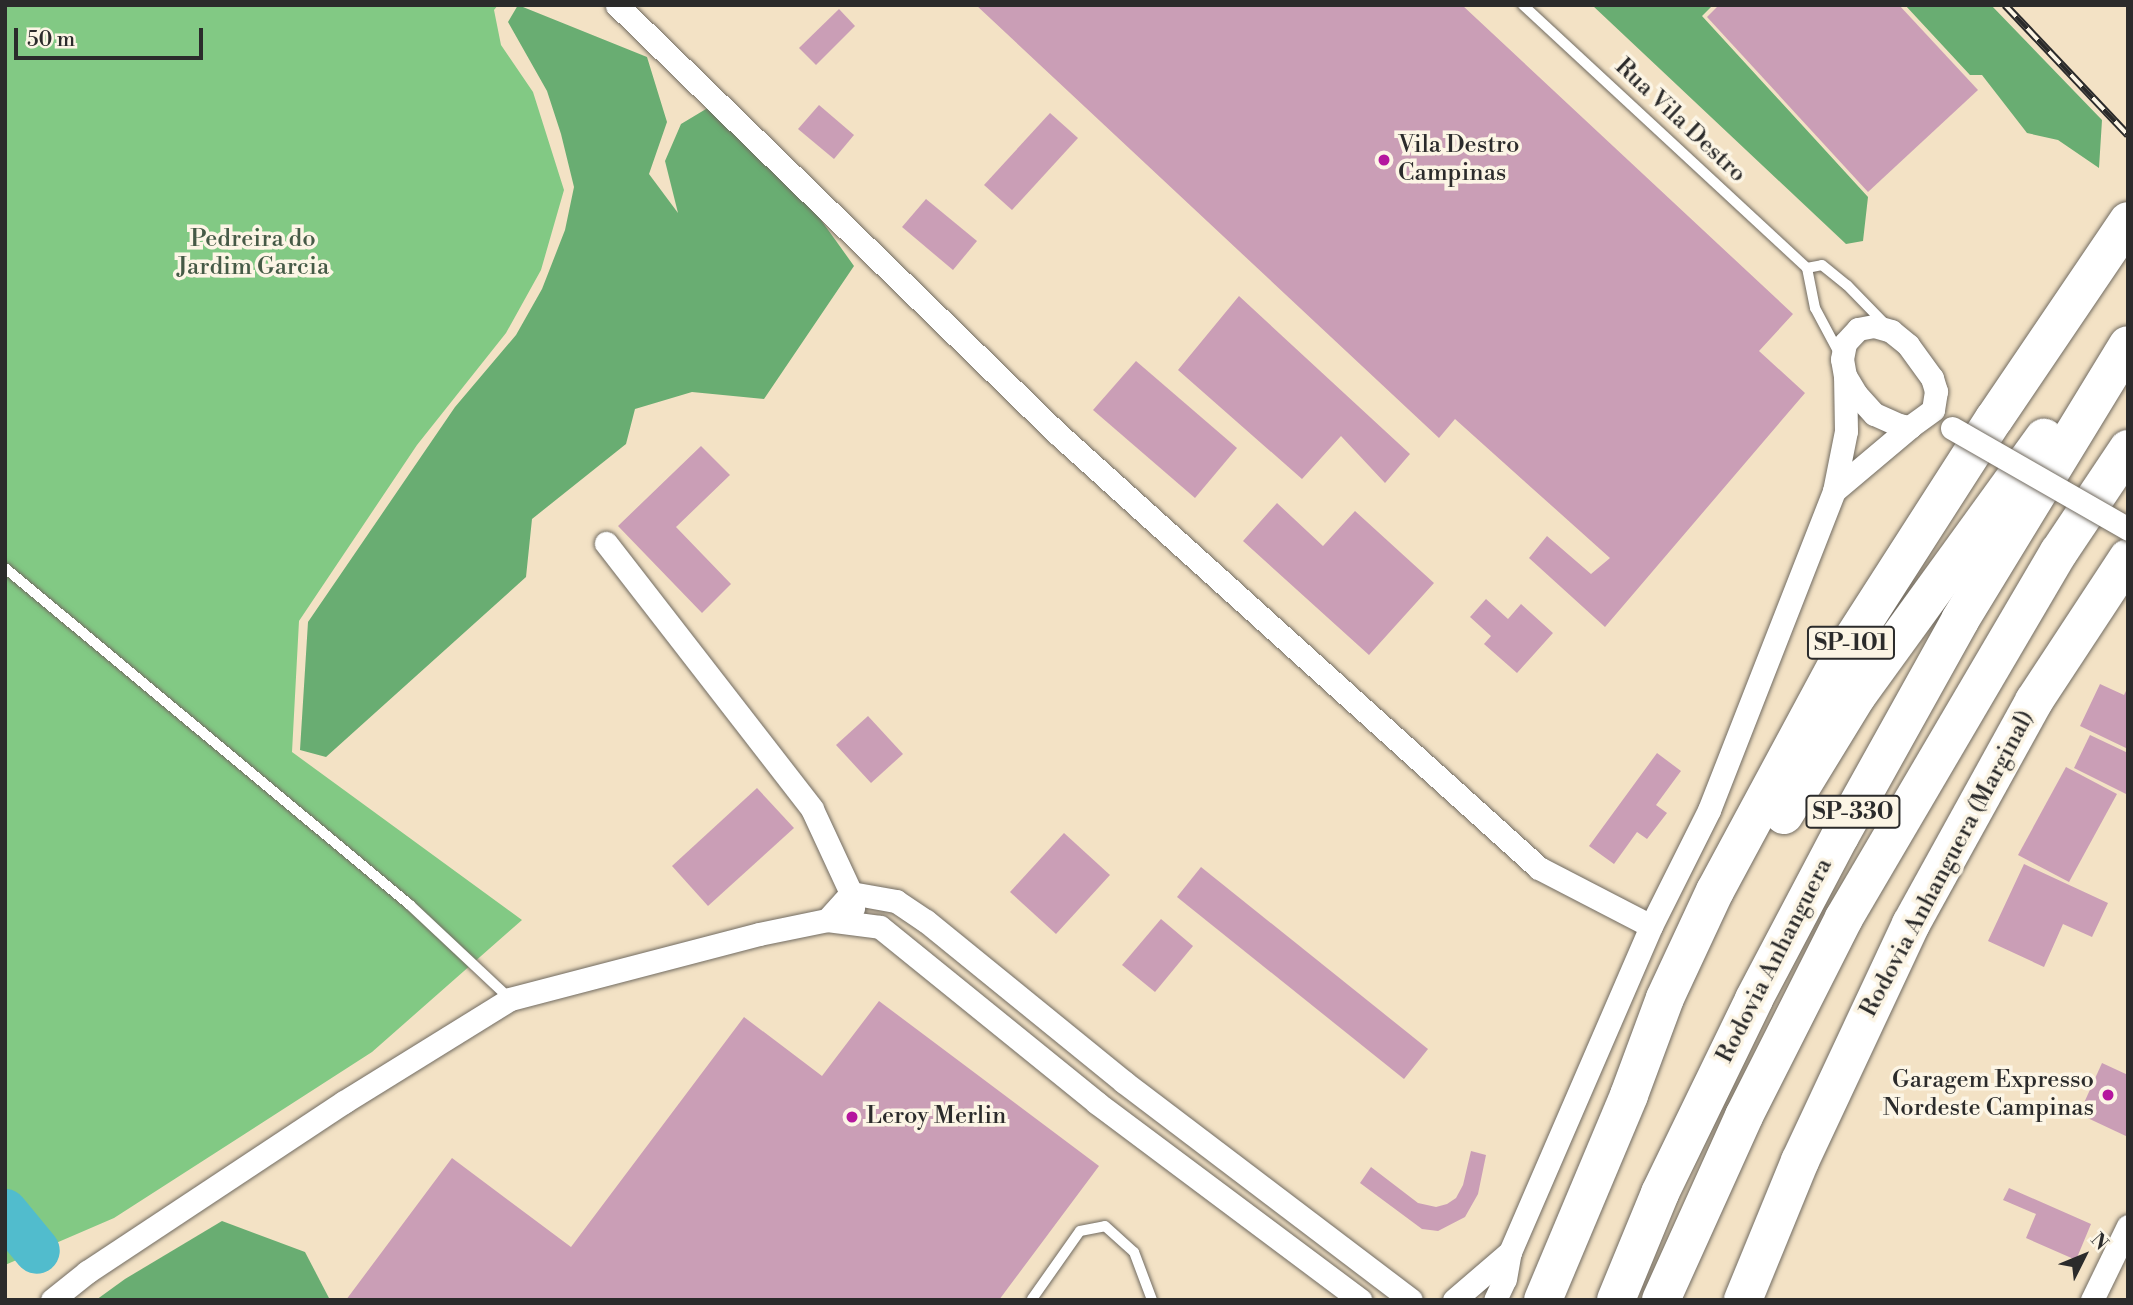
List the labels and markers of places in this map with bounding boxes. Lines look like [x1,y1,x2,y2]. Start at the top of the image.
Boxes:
place label: Vila Destro Campinas [1398,132,1519,188]
marker: Vila Destro Campinas [1376,152,1392,168]
place label: Garagem Expresso Nordeste Campinas [1883,1067,2094,1123]
marker: Garagem Expresso Nordeste Campinas [2100,1087,2116,1103]
place label: Leroy Merlin [866,1103,1006,1131]
marker: Leroy Merlin [844,1109,860,1125]

